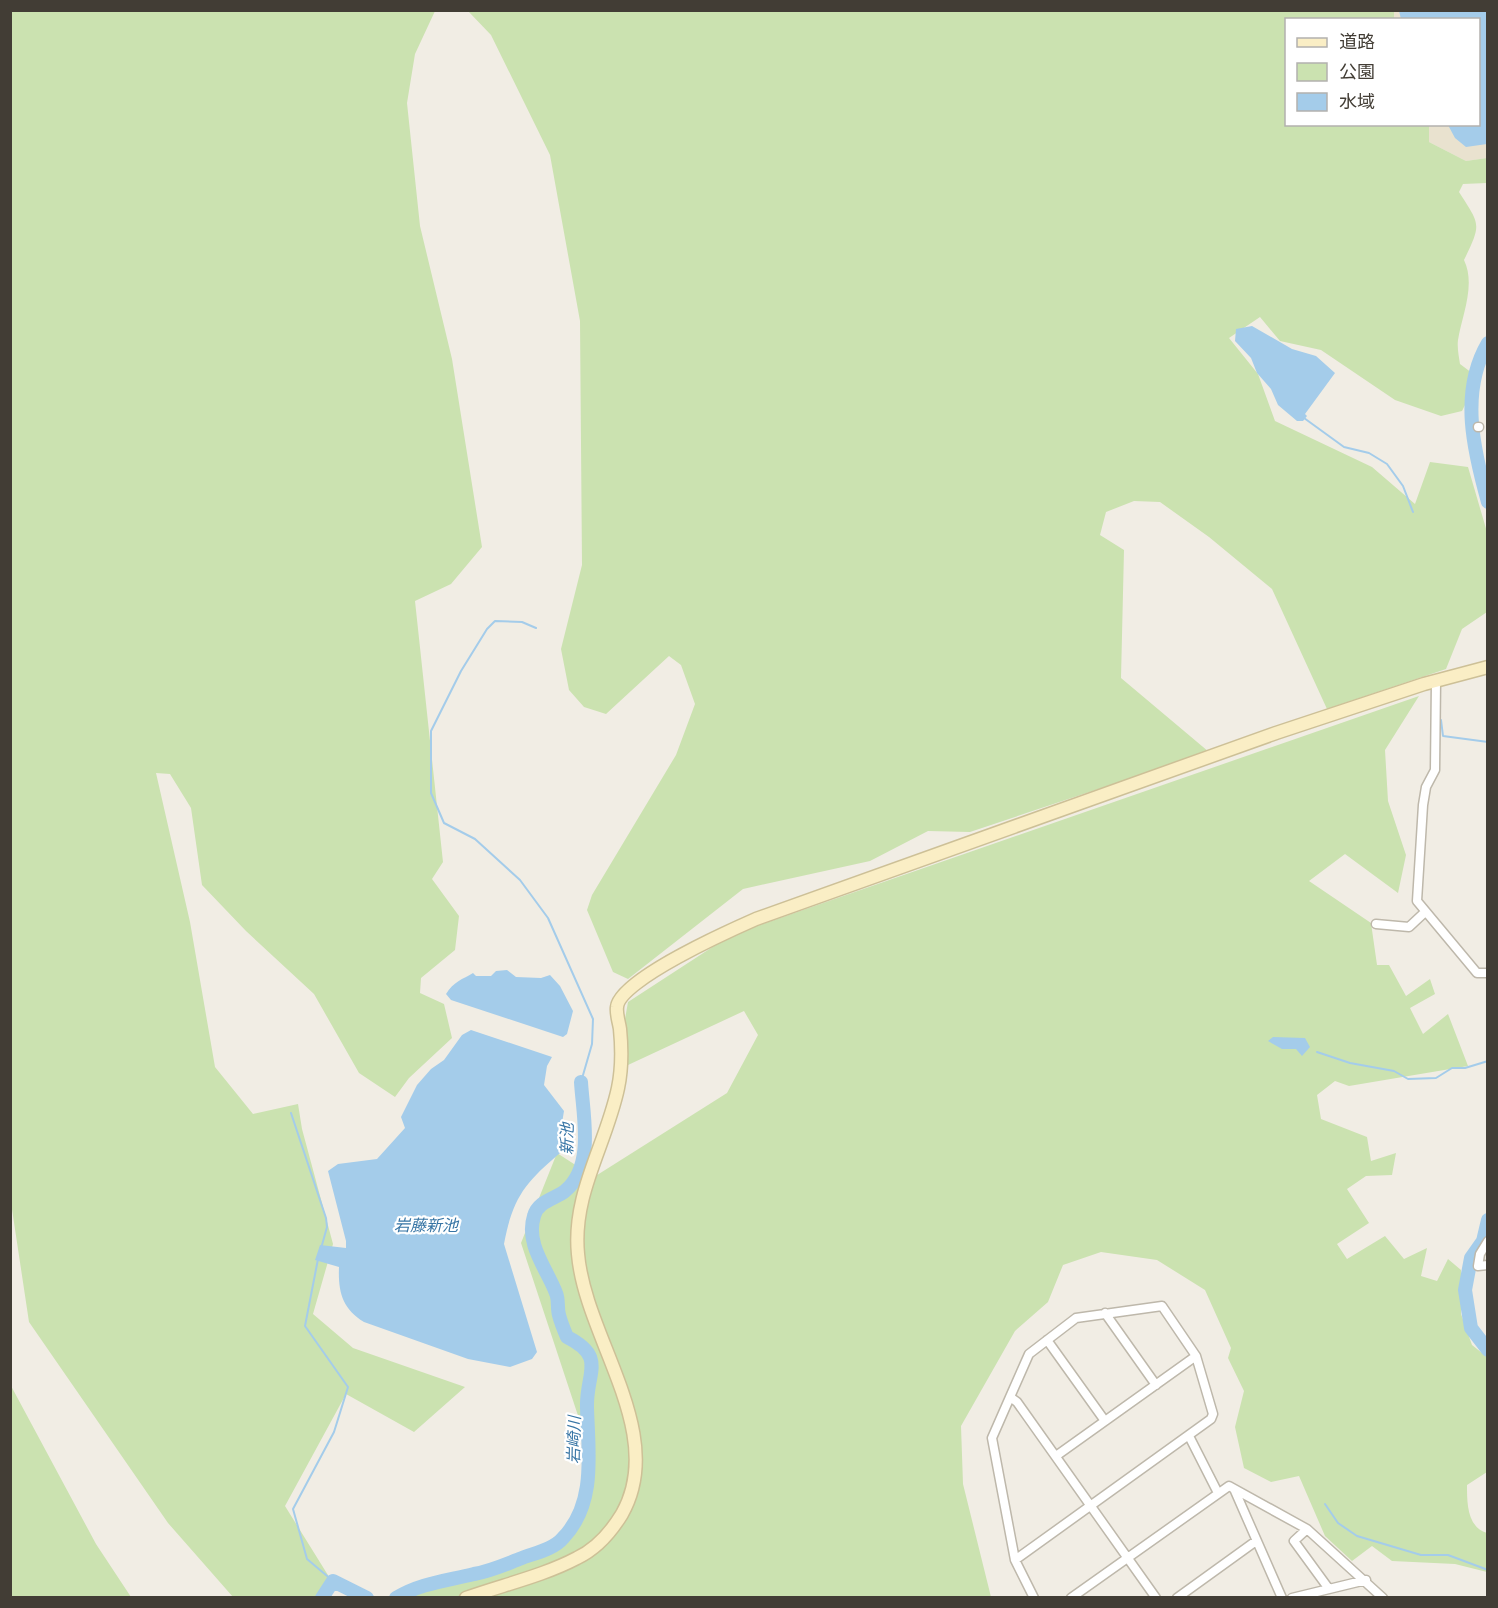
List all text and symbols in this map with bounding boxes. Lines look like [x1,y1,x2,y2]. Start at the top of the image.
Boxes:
legend [1285,18,1480,126]
text: 道路 [1339,30,1375,52]
text: 公園 [1339,60,1375,82]
text: 水域 [1339,90,1375,112]
water label: 新池 [556,1121,576,1155]
water label: 岩藤新池 [394,1215,460,1234]
water label: 岩崎川 [563,1414,583,1464]

